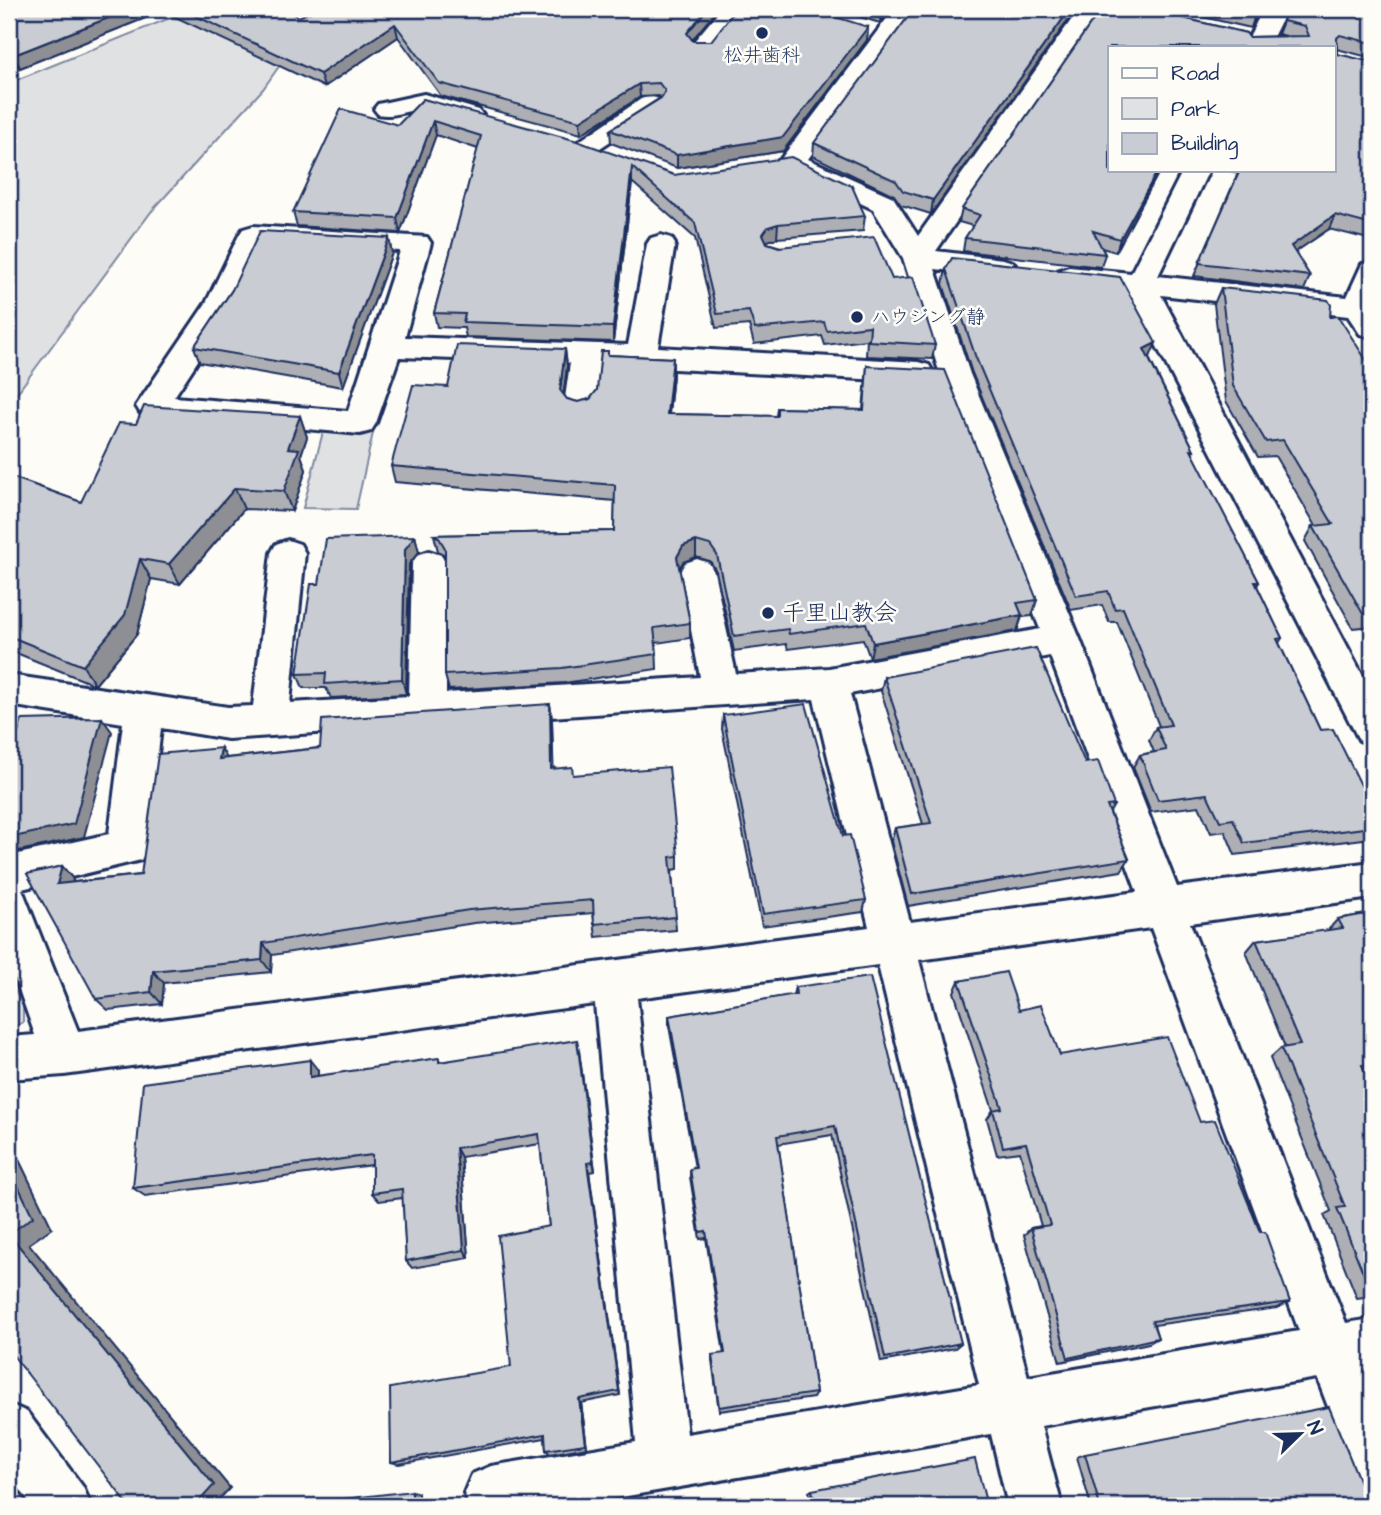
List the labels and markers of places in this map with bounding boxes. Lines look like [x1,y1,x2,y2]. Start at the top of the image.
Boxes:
marker: 松井歯科 [754,25,770,41]
place label: 松井歯科 [724,42,800,69]
place label: ハウジング静 [871,304,985,331]
marker: ハウジング静 [849,309,865,325]
place label: 千里山教会 [782,597,897,629]
marker: 千里山教会 [760,605,776,621]

